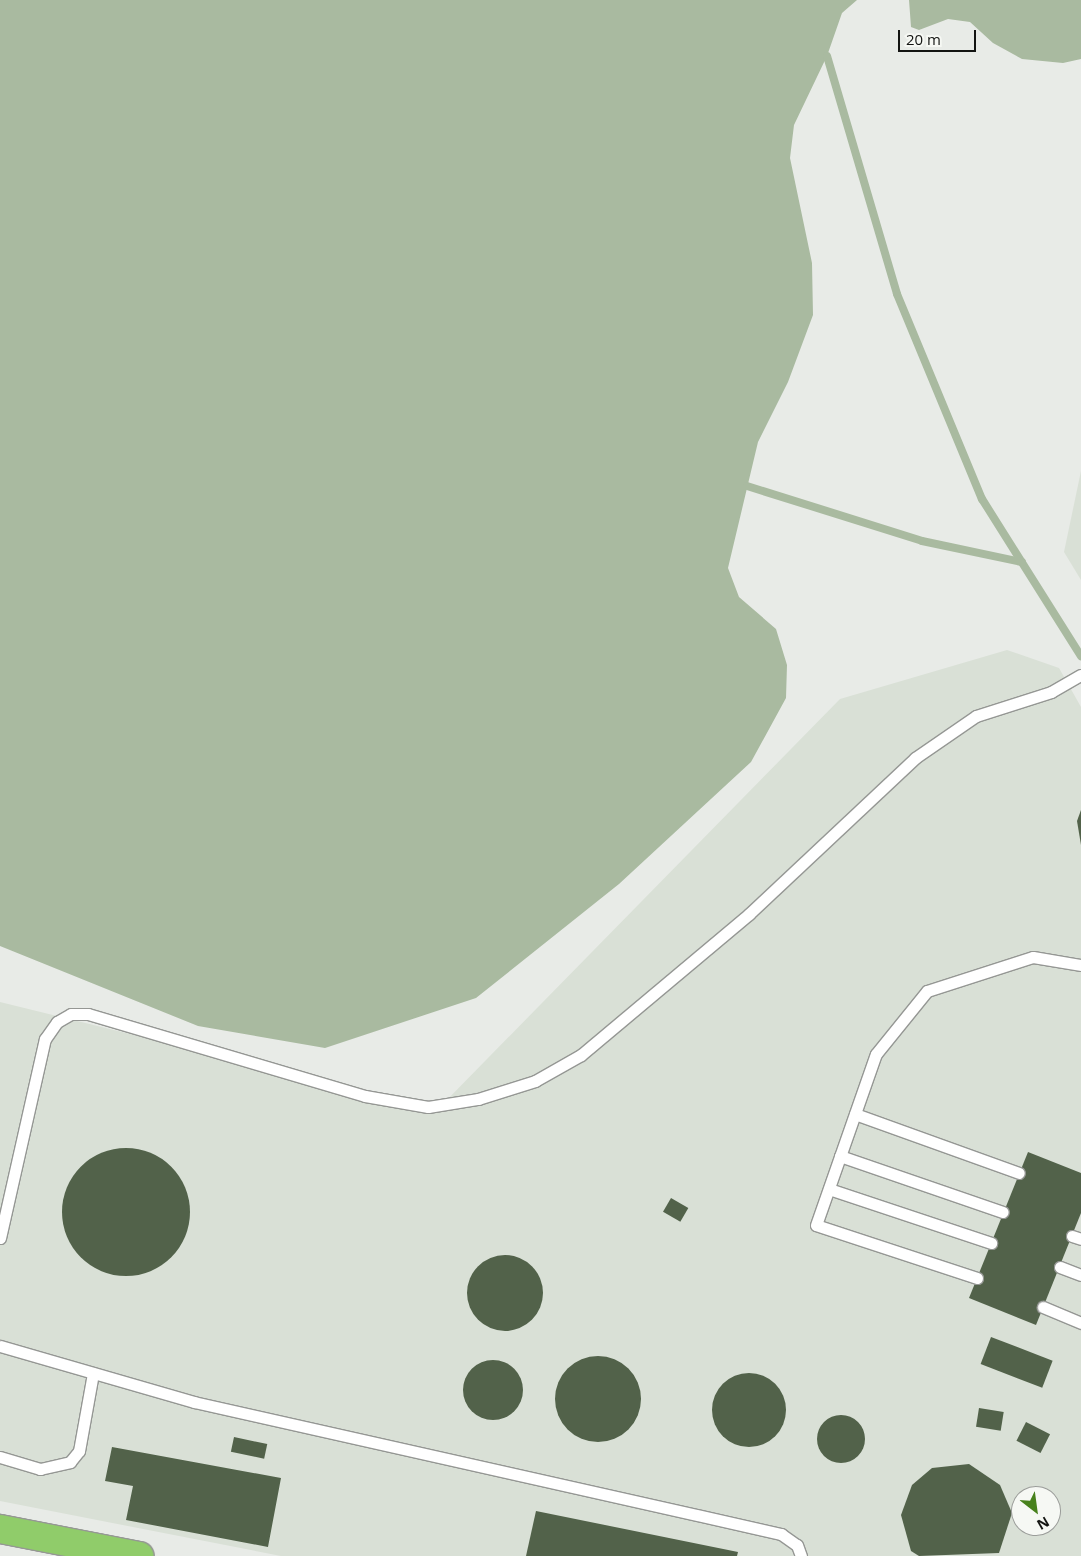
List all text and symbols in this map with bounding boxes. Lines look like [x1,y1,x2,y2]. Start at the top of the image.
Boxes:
scale bar [901,20,978,52]
text: 20 m [906,29,941,49]
north arrow [1011,1486,1061,1536]
text: N [1034,1512,1053,1535]

